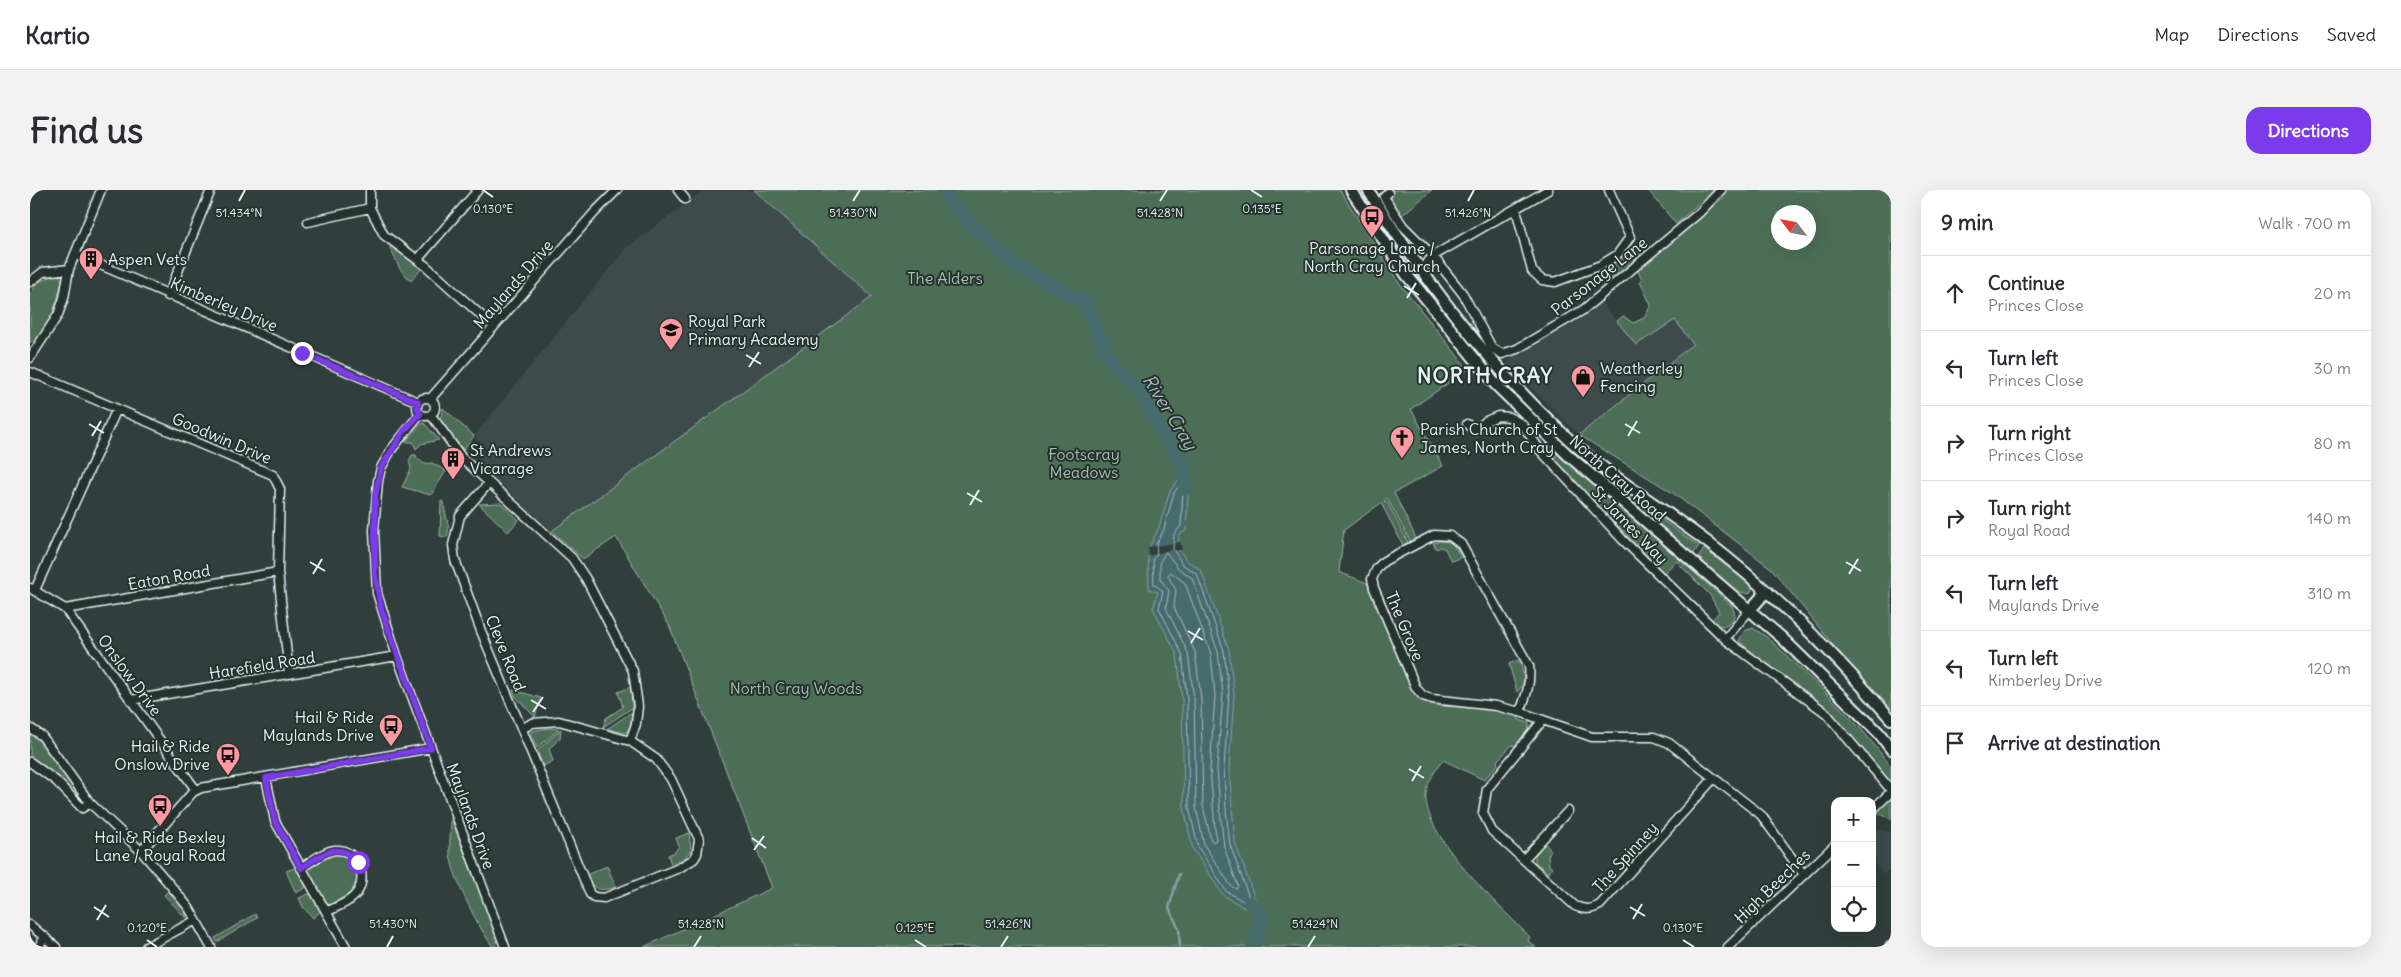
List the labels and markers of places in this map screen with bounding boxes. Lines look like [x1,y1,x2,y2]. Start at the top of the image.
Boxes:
bus stop icon: Parsonage Lane / North Cray Church [1359,204,1385,238]
place label: Parsonage Lane / North Cray Church [1304,238,1440,276]
building icon: Aspen Vets [78,246,104,280]
place label: Aspen Vets [108,249,187,269]
place label: Royal Park Primary Academy [688,311,819,349]
school or university icon: Royal Park Primary Academy [658,317,684,351]
place label: Weatherley Fencing [1600,358,1683,396]
shop icon: Weatherley Fencing [1570,364,1596,398]
place label: Parish Church of St James, North Cray [1420,419,1558,457]
church icon: Parish Church of St James, North Cray [1389,425,1415,459]
place label: St Andrews Vicarage [470,440,551,478]
building icon: St Andrews Vicarage [440,446,466,480]
place label: Hail & Ride Maylands Drive [263,707,374,745]
bus stop icon: Hail & Ride Maylands Drive [378,713,404,747]
place label: Hail & Ride Onslow Drive [114,736,210,774]
bus stop icon: Hail & Ride Onslow Drive [215,742,241,776]
bus stop icon: Hail & Ride Bexley Lane / Royal Road [147,793,173,827]
place label: Hail & Ride Bexley Lane / Royal Road [94,827,226,865]

